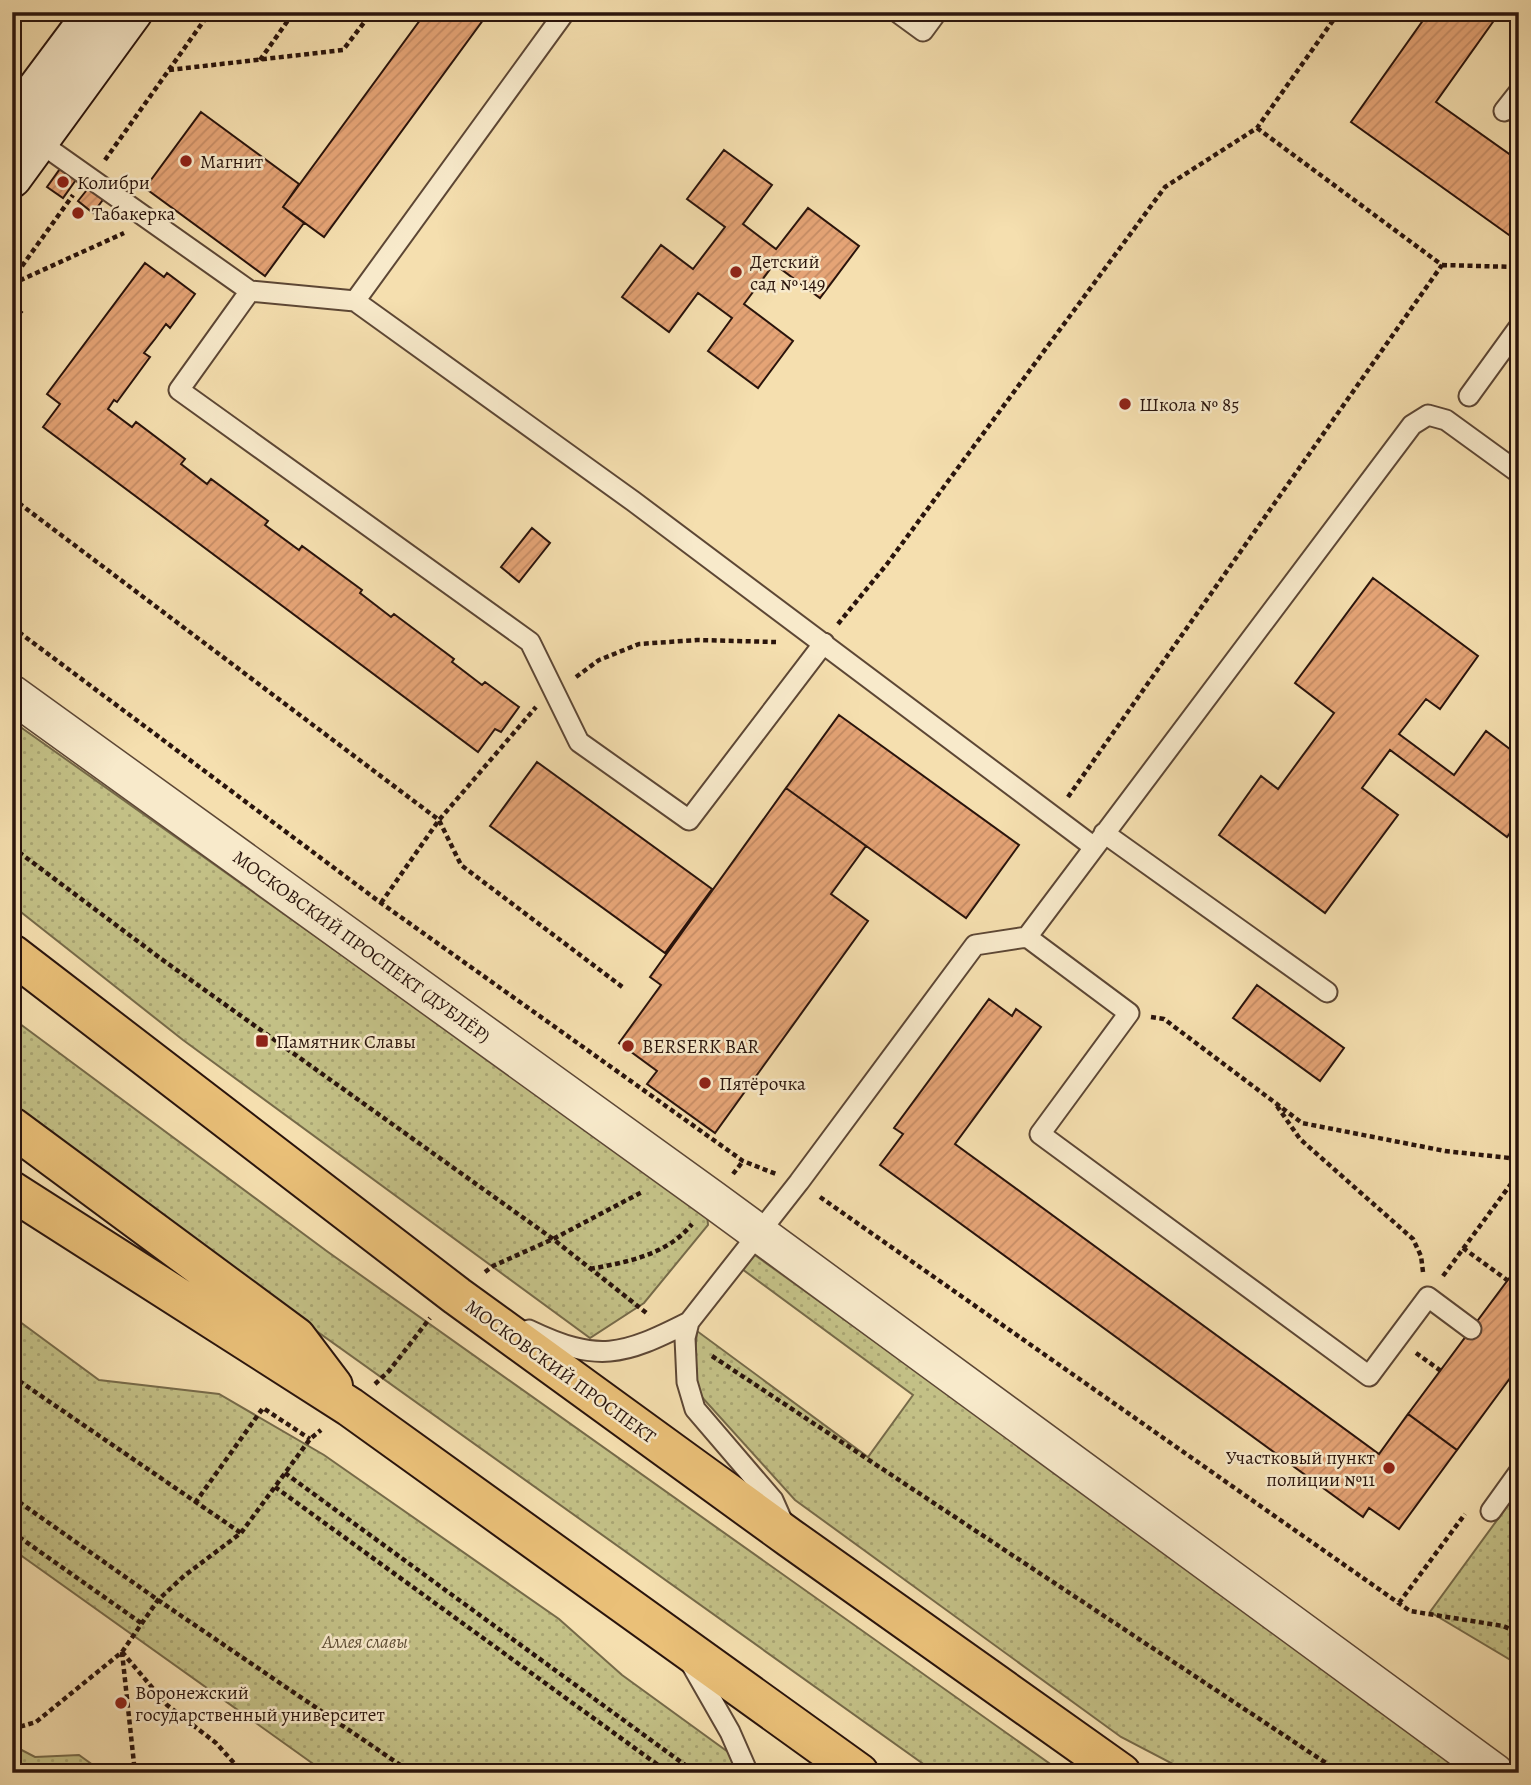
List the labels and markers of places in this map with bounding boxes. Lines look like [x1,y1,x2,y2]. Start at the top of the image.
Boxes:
place label: Магнит [200,149,264,175]
marker: Магнит [178,153,194,169]
place label: Колибри [77,170,150,196]
marker: Колибри [55,174,71,190]
place label: Табакерка [92,201,176,227]
marker: Табакерка [70,205,86,221]
place label: Детский сад № 149 [750,249,826,297]
marker: Детский сад № 149 [728,264,744,280]
place label: Школа № 85 [1139,392,1239,418]
marker: Школа № 85 [1117,396,1133,412]
place label: Памятник Славы [276,1029,416,1055]
marker: Памятник Славы [254,1033,270,1049]
place label: BERSERK BAR [642,1034,759,1060]
marker: BERSERK BAR [620,1038,636,1054]
place label: Пятёрочка [719,1071,806,1097]
marker: Пятёрочка [697,1075,713,1091]
place label: Участковый пункт полиции №11 [1226,1445,1376,1493]
marker: Участковый пункт полиции №11 [1381,1460,1397,1476]
place label: Воронежский государственный университет [135,1680,385,1728]
marker: Воронежский государственный университет [113,1695,129,1711]

